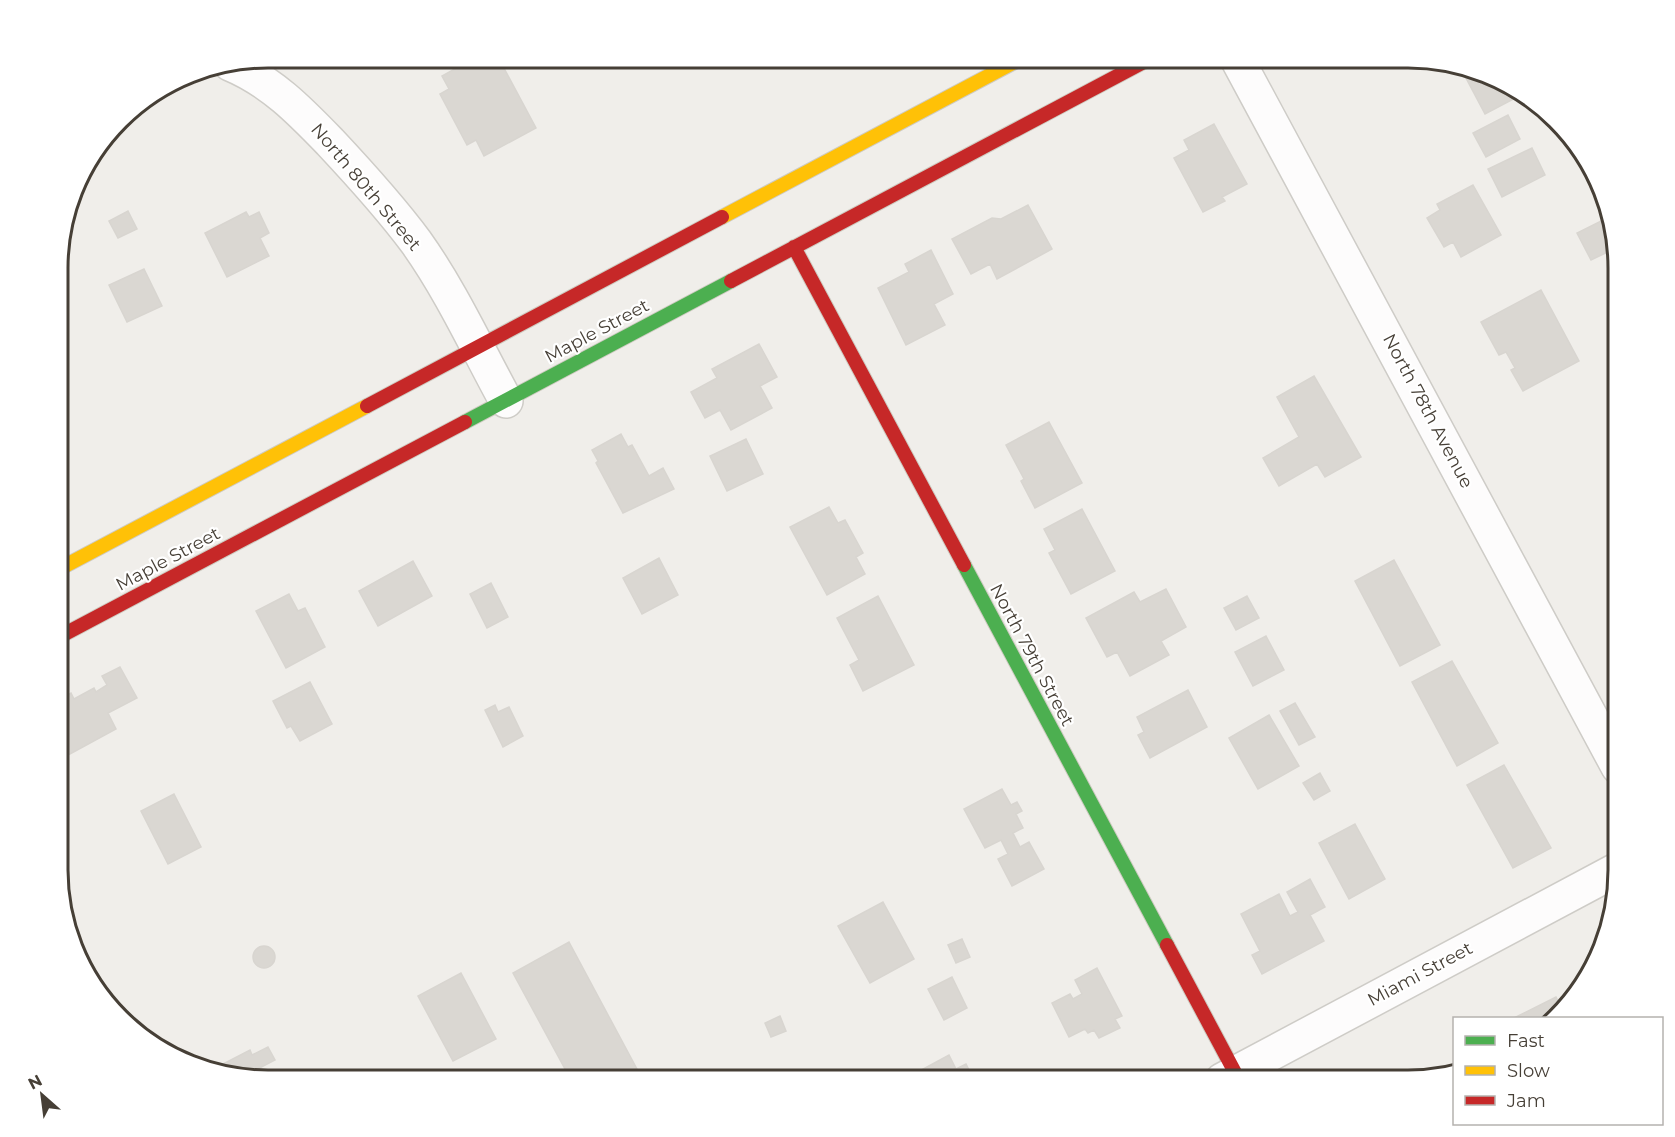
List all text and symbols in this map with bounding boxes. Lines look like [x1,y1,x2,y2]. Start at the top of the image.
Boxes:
street label: North 80th Street [306,119,426,255]
street label: Maple Street [541,294,653,368]
street label: North 78th Avenue [1378,330,1478,492]
street label: Maple Street [112,522,224,596]
street label: North 79th Street [985,580,1079,730]
street label: Miami Street [1364,937,1476,1011]
legend [1453,1017,1663,1125]
text: Fast [1507,1030,1545,1052]
text: Slow [1507,1060,1550,1082]
north arrow [12,1065,72,1125]
text: N [25,1071,45,1094]
text: Jam [1506,1090,1546,1112]

